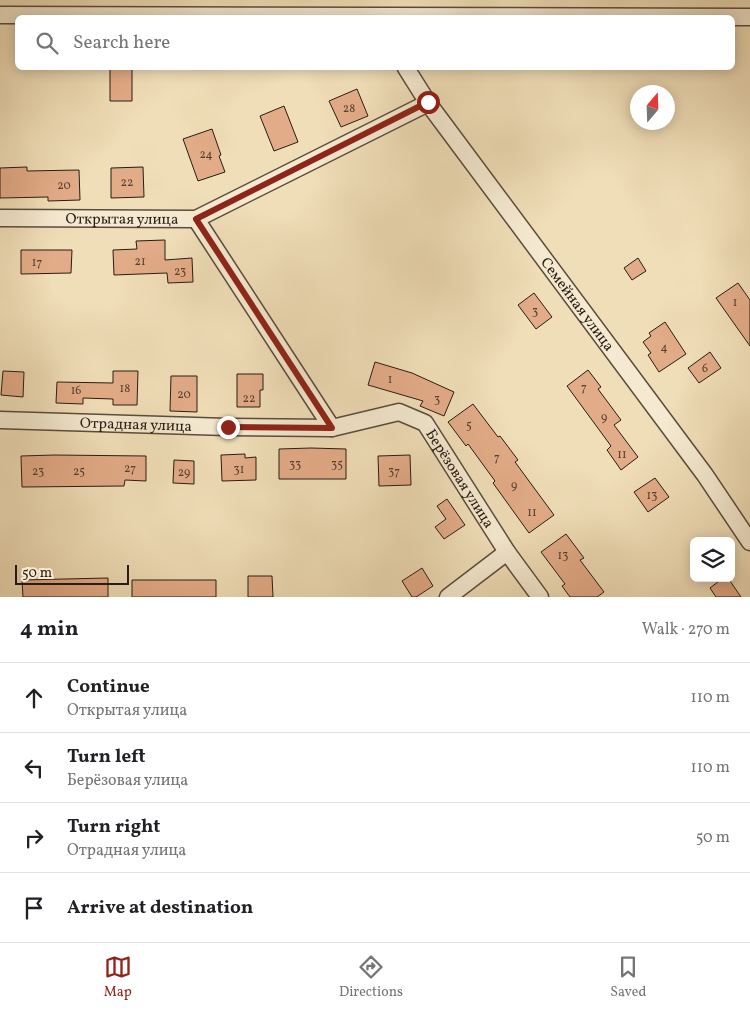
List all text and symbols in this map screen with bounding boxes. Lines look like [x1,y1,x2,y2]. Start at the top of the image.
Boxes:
search box [15,15,735,70]
icon: search [33,29,61,57]
text: Search here [73,30,170,56]
north arrow [630,85,675,130]
route start [417,91,440,114]
house number: 28 [343,101,355,117]
house number: 24 [199,147,213,163]
house number: 22 [121,175,133,191]
house number: 20 [57,178,71,194]
street label: Открытая улица [65,209,178,231]
house number: 21 [134,254,146,270]
street label: Семейная улица [535,254,618,356]
house number: 17 [32,255,42,271]
house number: 23 [174,264,186,280]
house number: 1 [733,295,737,311]
house number: 3 [532,304,538,320]
house number: 4 [660,340,668,356]
house number: 6 [702,361,708,377]
house number: 1 [388,372,392,388]
house number: 7 [581,380,587,396]
house number: 18 [120,381,130,397]
house number: 16 [71,383,81,399]
house number: 20 [177,387,191,403]
house number: 22 [243,391,255,407]
house number: 3 [434,392,440,408]
house number: 9 [601,410,607,426]
street label: Отрадная улица [80,413,192,438]
route end [217,416,240,439]
house number: 5 [466,418,472,434]
street label: Берёзовая улица [419,425,498,533]
house number: 11 [617,447,627,463]
house number: 7 [494,450,500,466]
house number: 33 [289,457,301,473]
house number: 35 [331,457,343,473]
house number: 27 [124,461,136,477]
house number: 31 [234,462,244,478]
house number: 23 [32,464,44,480]
house number: 25 [73,464,85,480]
house number: 37 [388,464,400,480]
house number: 29 [178,465,190,481]
house number: 9 [511,478,517,494]
house number: 13 [647,488,657,504]
house number: 11 [527,505,537,521]
map controls [690,537,735,582]
button: layers [690,537,735,582]
house number: 13 [558,548,568,564]
scale bar [15,562,129,585]
text: 50 m [22,564,52,583]
text: 4 min [20,615,79,644]
text: Walk · 270 m [642,619,730,641]
text: Continue [67,674,150,700]
icon: ahead [20,684,48,712]
text: 110 m [691,687,730,709]
text: Открытая улица [67,700,187,722]
text: Turn left [67,744,146,770]
icon: left [20,754,48,782]
text: 110 m [691,757,730,779]
text: Берёзовая улица [67,770,188,792]
text: Turn right [67,814,160,840]
icon: right [20,824,48,852]
text: 50 m [696,827,730,849]
text: Отрадная улица [67,840,186,862]
icon: arrive [20,894,48,922]
text: Arrive at destination [67,895,253,921]
tab: Map [104,953,132,1002]
tab: Directions [339,953,403,1002]
tab: Saved [610,953,646,1002]

